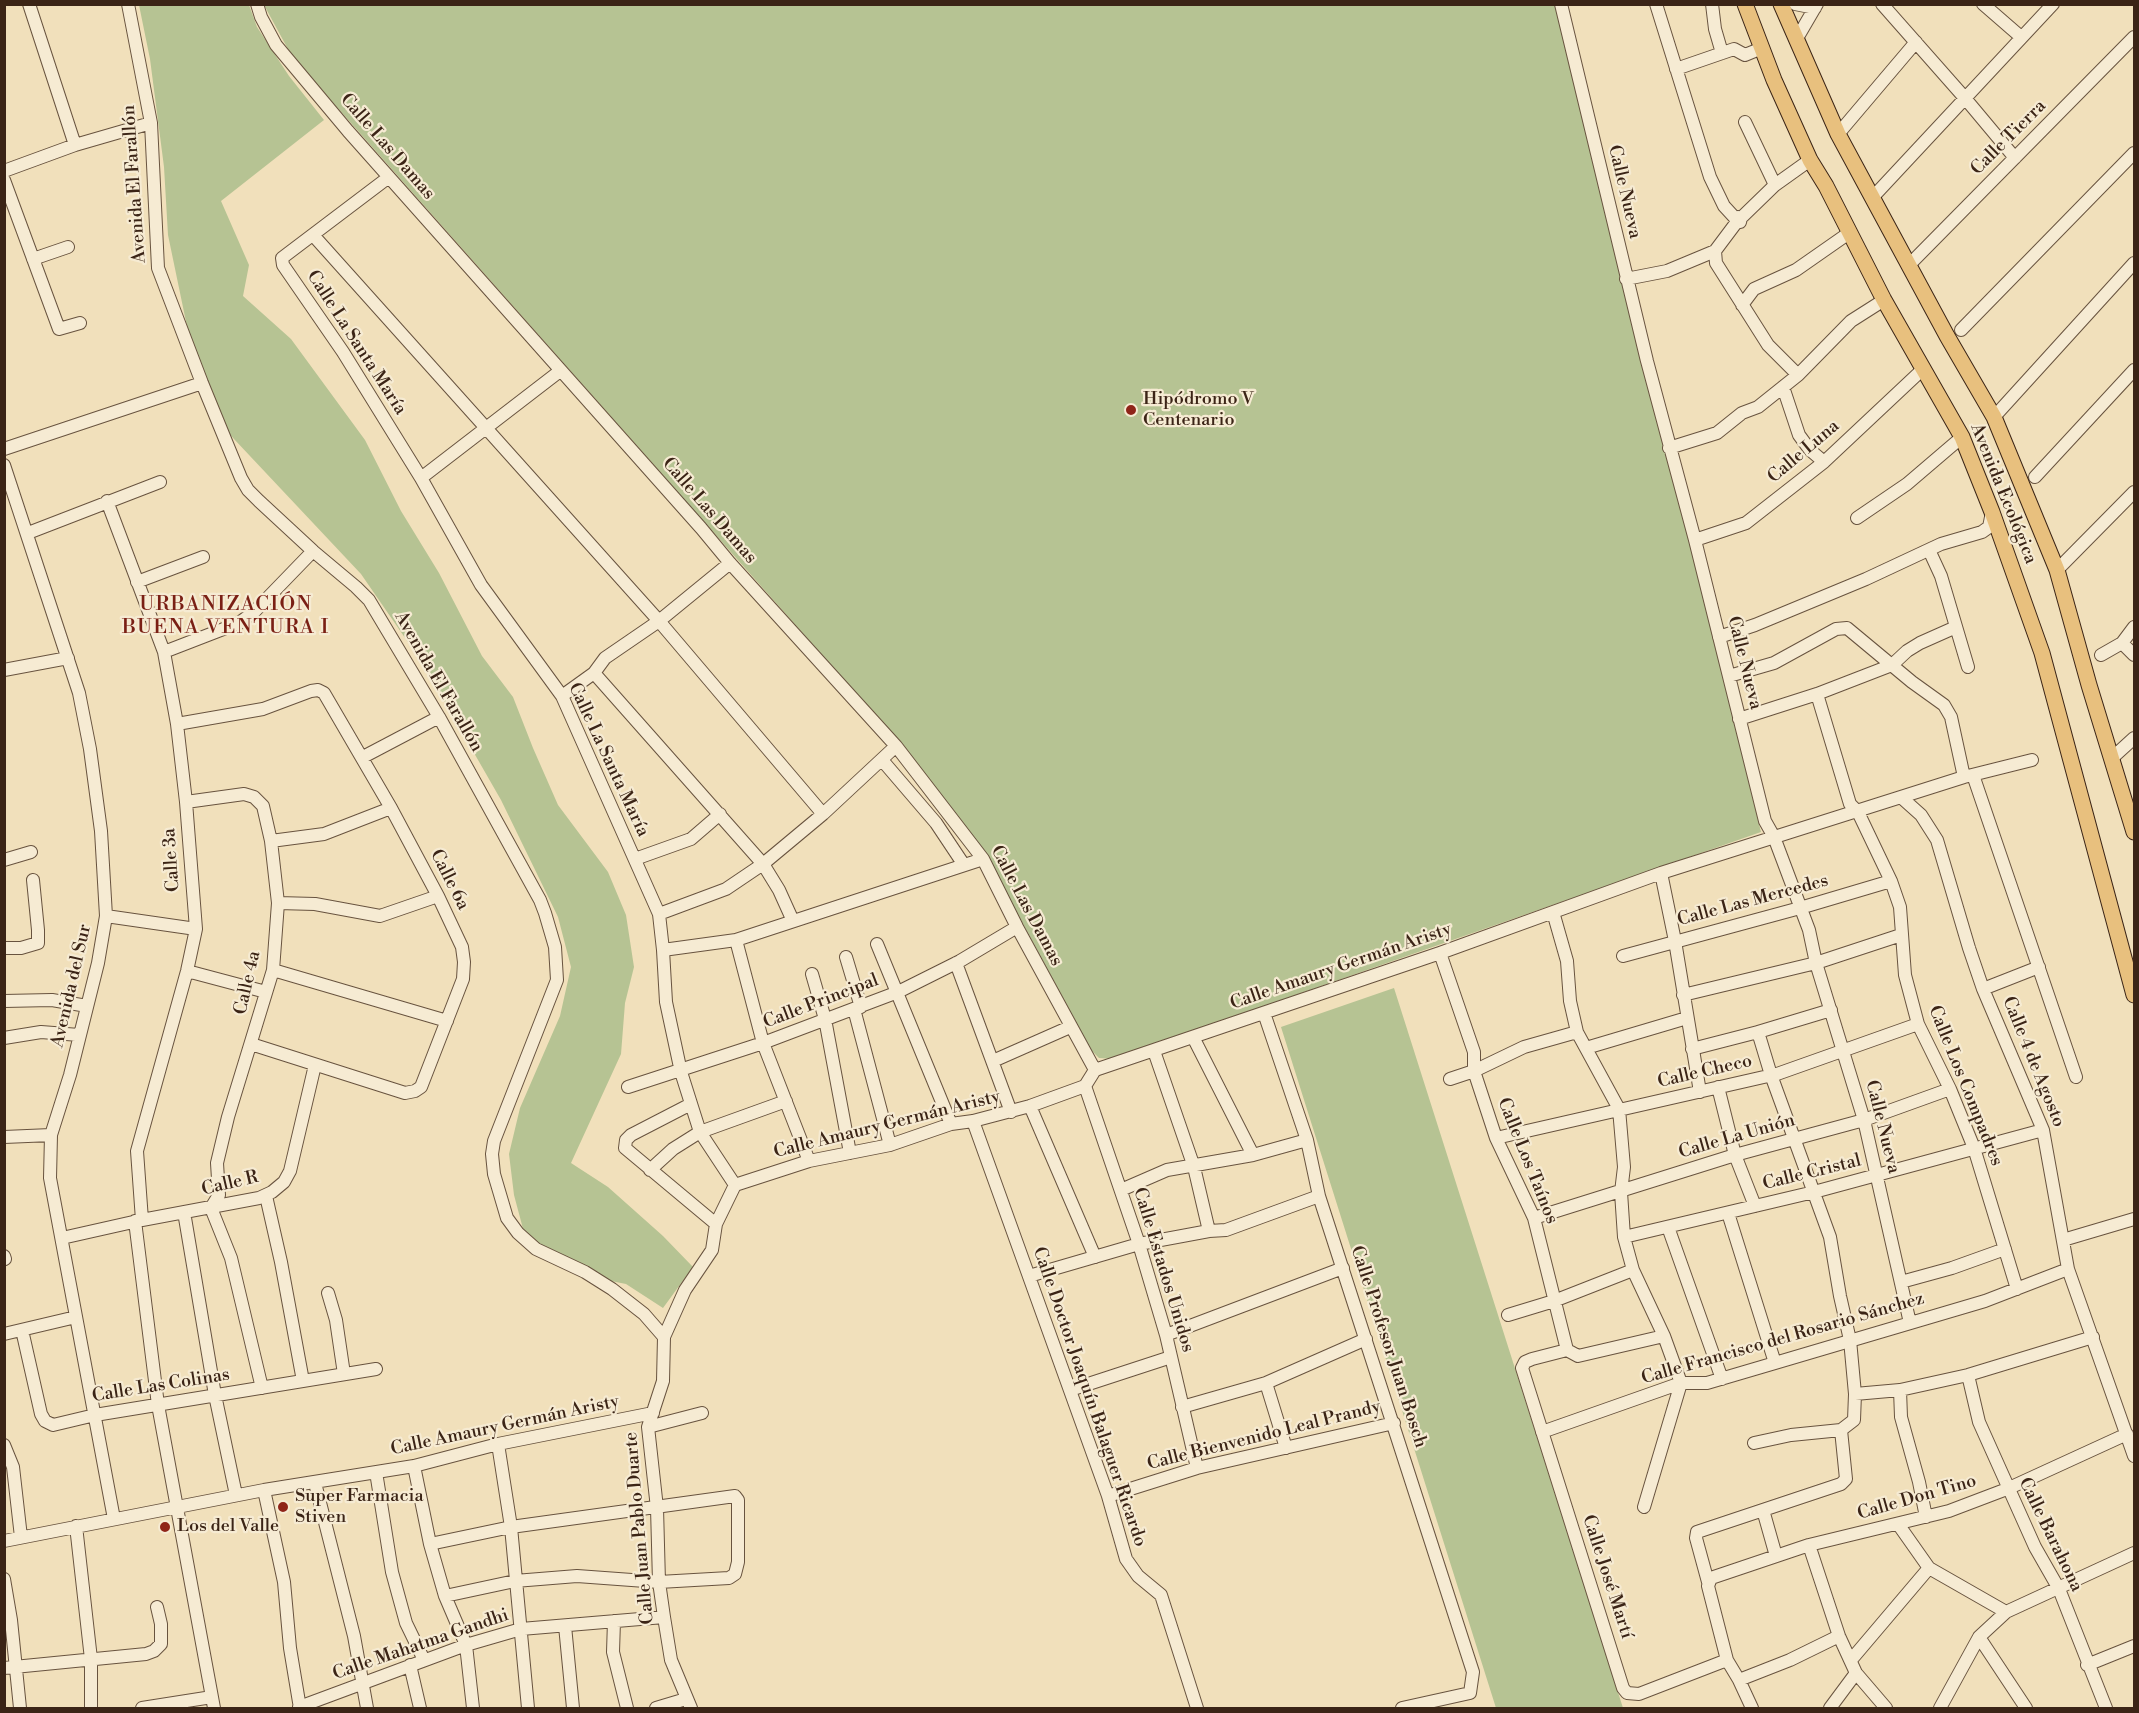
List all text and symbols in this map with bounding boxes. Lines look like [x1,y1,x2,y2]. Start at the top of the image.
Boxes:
street label: Calle Las Damas [335,90,439,204]
street label: Calle Tierra [1967,96,2051,180]
street label: Avenida El Farallón [119,104,151,264]
street label: Calle Nueva [1603,143,1645,241]
street label: Calle La Santa María [301,267,411,419]
place label: Hipódromo V Centenario [1143,389,1254,432]
marker: Hipódromo V Centenario [1124,403,1138,417]
street label: Calle Luna [1764,416,1844,488]
street label: Avenida Ecológica [1965,421,2041,567]
street label: Calle Las Damas [657,454,761,568]
district label: URBANIZACIÓN BUENA VENTURA I [122,593,330,640]
street label: Avenida El Farallón [389,608,487,756]
street label: Calle Nueva [1722,614,1766,712]
street label: Calle La Santa María [563,680,653,840]
street label: Calle 3a [159,827,185,893]
street label: Calle Las Damas [985,842,1067,970]
street label: Calle 6a [425,846,473,914]
street label: Calle Las Mercedes [1675,870,1831,932]
street label: Calle Amaury Germán Aristy [1227,919,1455,1015]
street label: Avenida del Sur [47,922,97,1050]
street label: Calle 4a [230,949,266,1017]
street label: Calle Principal [760,970,882,1034]
street label: Calle 4 de Agosto [1997,994,2069,1130]
street label: Calle Los Compadres [1923,1003,2007,1169]
street label: Calle Checo [1656,1051,1754,1093]
street label: Calle Nueva [1860,1078,1904,1176]
street label: Calle Amaury Germán Aristy [772,1086,1002,1164]
street label: Calle Los Taínos [1492,1095,1562,1227]
street label: Calle La Unión [1676,1110,1798,1164]
street label: Calle Cristal [1761,1150,1863,1196]
street label: Calle R [200,1167,260,1201]
street label: Calle Estados Unidos [1128,1185,1198,1355]
street label: Calle Profesor Juan Bosch [1345,1243,1431,1451]
street label: Calle Doctor Joaquín Balaguer Ricardo [1027,1244,1151,1550]
street label: Calle Francisco del Rosario Sánchez [1639,1288,1927,1390]
street label: Calle Las Colinas [91,1364,231,1408]
street label: Calle Amaury Germán Aristy [389,1391,621,1461]
street label: Calle Bienvenido Leal Prandy [1145,1397,1383,1475]
street label: Calle Juan Pablo Duarte [621,1431,659,1625]
street label: Calle Don Tino [1855,1471,1979,1525]
street label: Calle Barahona [2013,1474,2087,1596]
place label: Super Farmacia Stiven [295,1486,424,1528]
marker: Super Farmacia Stiven [276,1500,290,1514]
street label: Calle José Martí [1577,1512,1637,1642]
place label: Los del Valle [177,1516,279,1538]
marker: Los del Valle [158,1520,172,1534]
street label: Calle Mahatma Gandhi [330,1605,512,1685]

